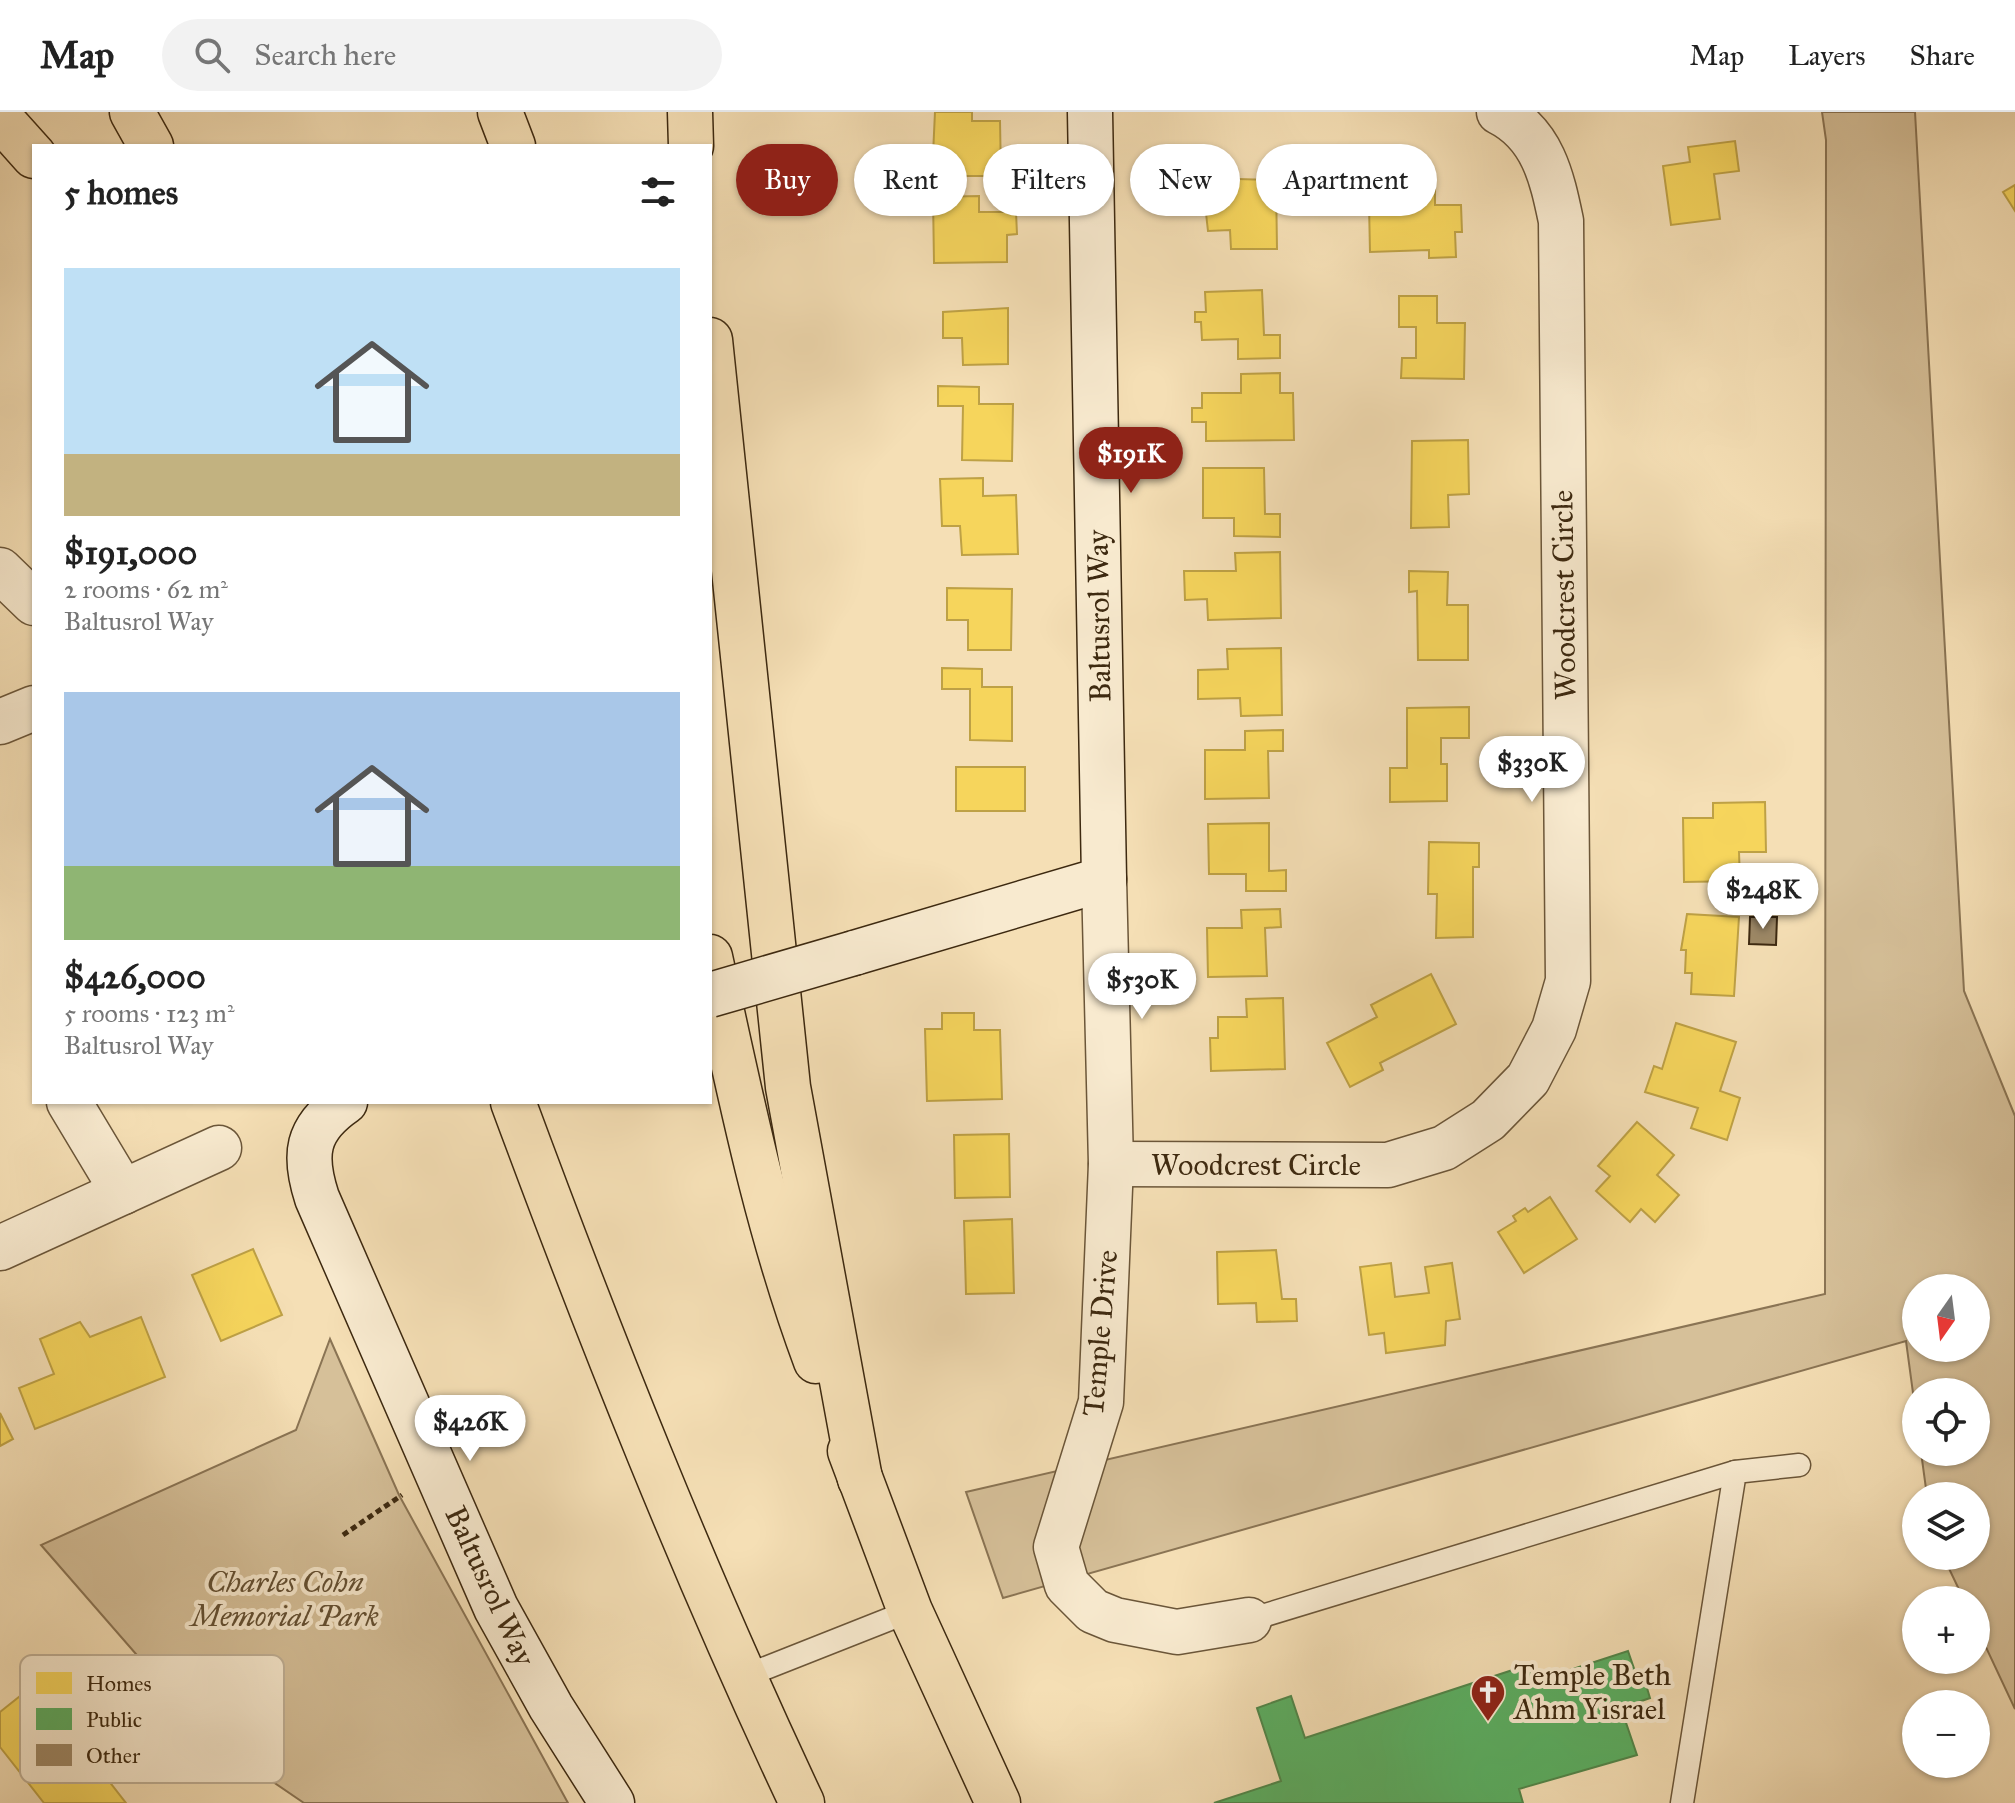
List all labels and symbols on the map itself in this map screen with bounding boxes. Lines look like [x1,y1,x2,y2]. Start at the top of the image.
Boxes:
pin: $191K [1075,427,1187,495]
street label: Woodcrest Circle [1544,490,1584,700]
street label: Baltusrol Way [1079,529,1119,702]
pin: $330K [1476,736,1588,804]
pin: $248K [1707,863,1819,931]
pin: $530K [1086,953,1198,1021]
street label: Woodcrest Circle [1151,1147,1361,1183]
street label: Temple Drive [1075,1248,1125,1418]
north arrow [1902,1274,1990,1362]
pin: $426K [414,1395,526,1463]
street label: Baltusrol Way [437,1500,543,1673]
park label: Charles Cohn Memorial Park [188,1564,379,1634]
legend [20,1655,284,1783]
place label: Temple Beth Ahm Yisrael [1512,1657,1672,1727]
text: Homes [86,1670,152,1697]
church icon: Temple Beth Ahm Yisrael [1469,1673,1507,1723]
text: Public [86,1706,142,1733]
text: Other [86,1742,141,1769]

